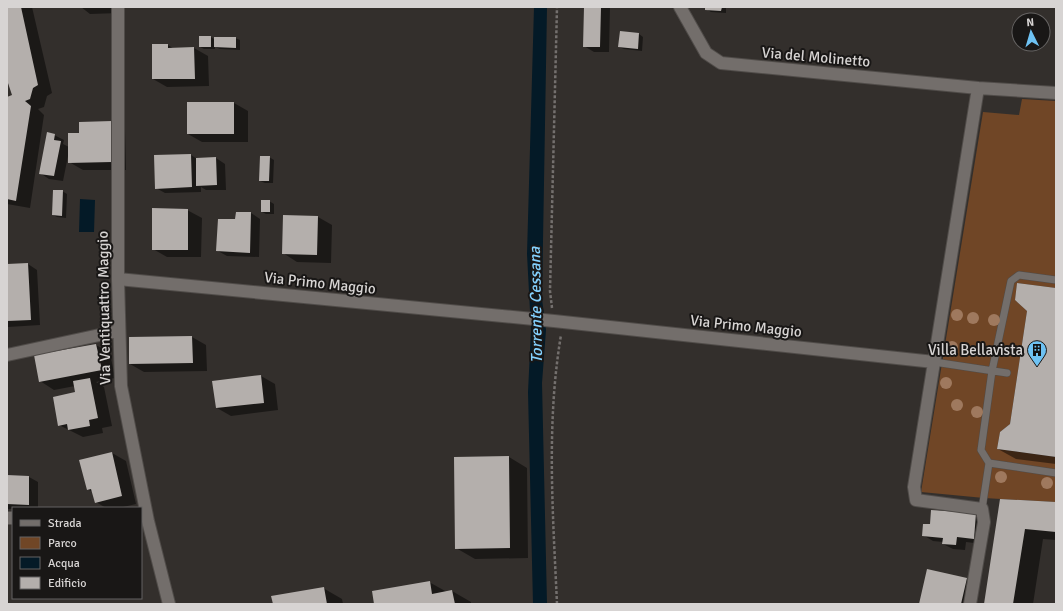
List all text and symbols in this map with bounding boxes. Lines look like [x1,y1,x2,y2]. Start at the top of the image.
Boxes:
north arrow [1011,12,1051,52]
text: N [1026,16,1035,29]
street label: Via del Molinetto [761,43,871,71]
street label: Via Ventiquattro Maggio [94,231,114,385]
water label: Torrente Cessana [525,246,547,363]
street label: Via Primo Maggio [263,268,377,298]
street label: Via Primo Maggio [689,311,803,341]
building icon: Villa Bellavista [1026,339,1048,367]
place label: Villa Bellavista [928,341,1023,359]
legend [12,507,142,599]
text: Strada [48,516,82,531]
text: Parco [48,536,77,551]
text: Acqua [48,556,80,571]
text: Edificio [48,576,86,591]

